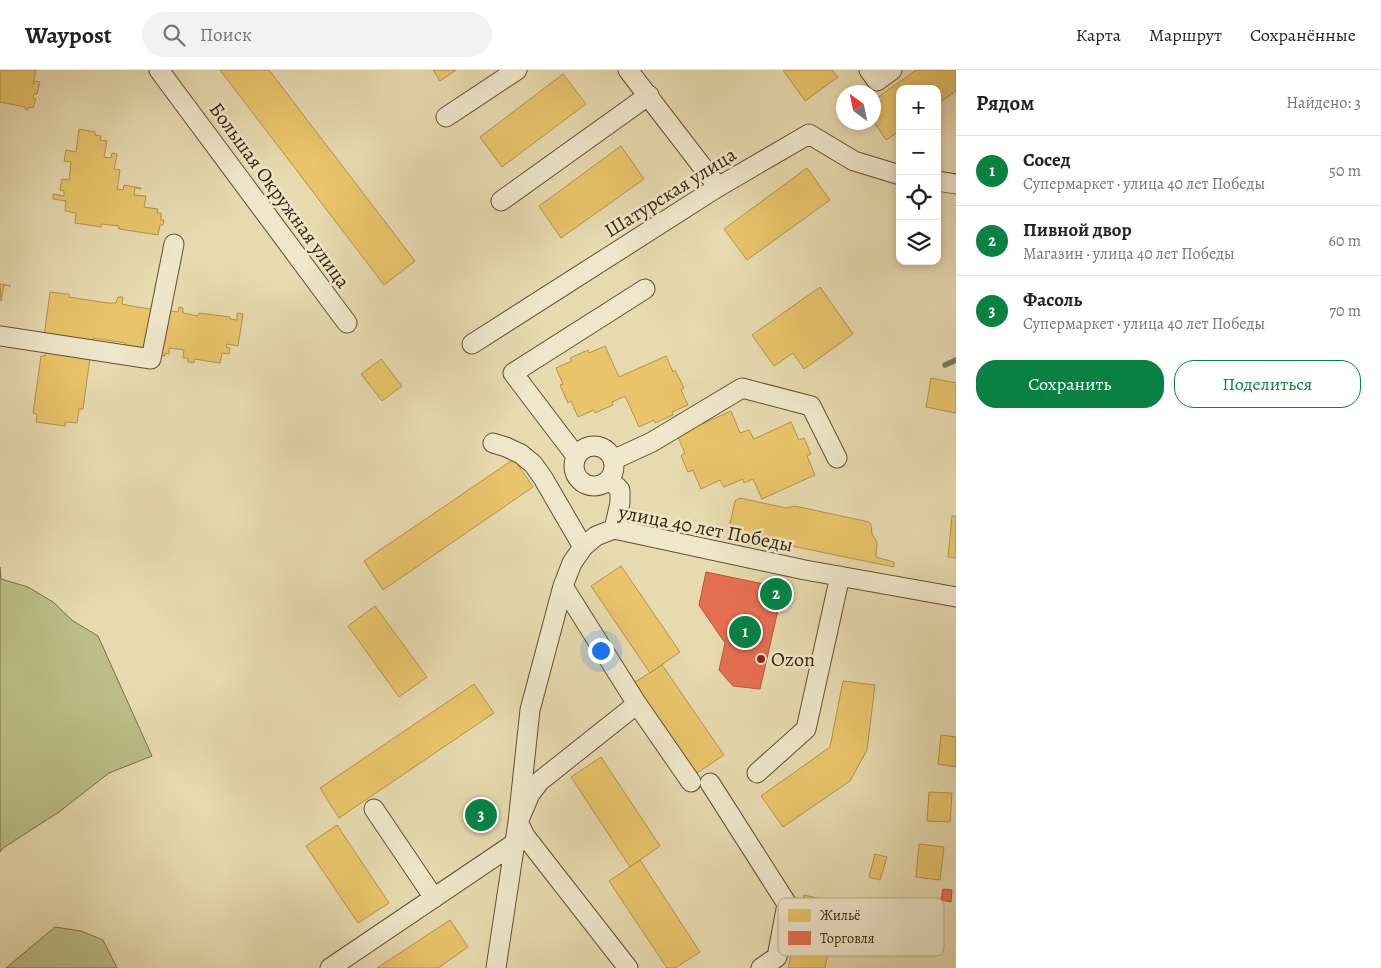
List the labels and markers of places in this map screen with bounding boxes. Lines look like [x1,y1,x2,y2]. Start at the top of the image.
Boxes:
pin: 2 [760,575,792,613]
pin: 1 [729,613,761,651]
place label: Ozon [771,646,815,673]
marker: Ozon [755,653,767,665]
pin: 3 [465,796,497,834]

